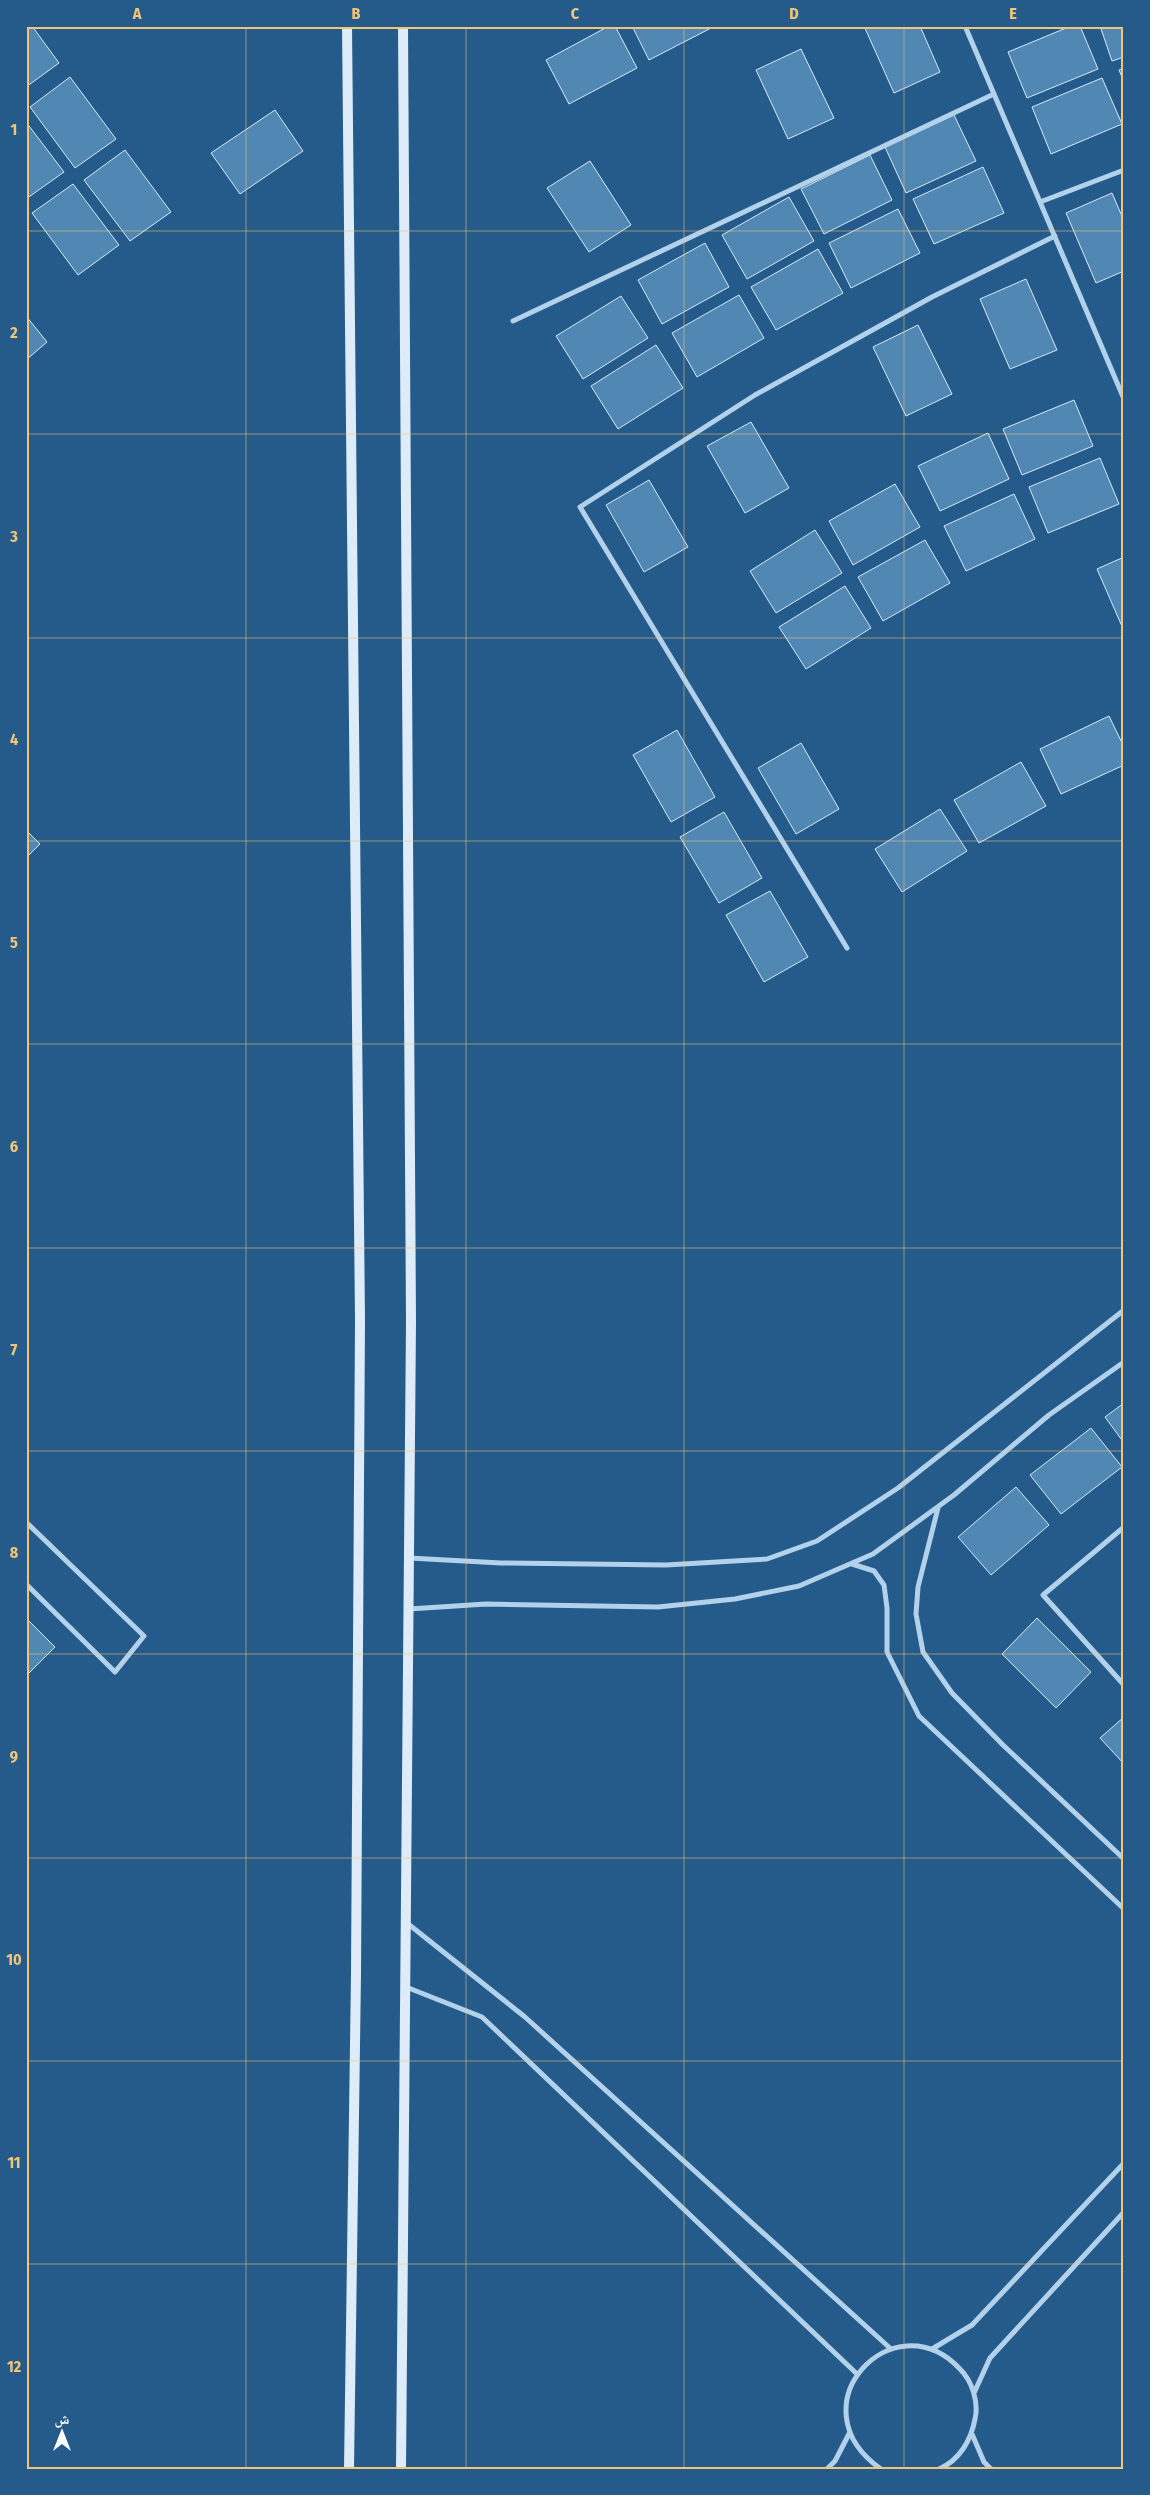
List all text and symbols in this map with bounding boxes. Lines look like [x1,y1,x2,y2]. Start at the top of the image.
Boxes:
text: A [132,4,142,23]
text: B [352,4,361,23]
text: C [571,4,580,23]
text: D [789,4,799,23]
text: E [1009,4,1017,23]
text: 1 [11,120,17,139]
text: 2 [9,323,18,342]
text: 3 [9,527,18,546]
text: 4 [10,730,18,749]
text: 5 [10,933,18,952]
text: 6 [10,1137,18,1156]
text: 7 [11,1340,18,1359]
text: 8 [10,1543,19,1562]
text: 9 [10,1747,18,1766]
text: 10 [6,1950,22,1969]
text: 11 [7,2153,21,2172]
text: 12 [7,2357,22,2376]
north arrow [38,2408,88,2458]
text: ش [55,2411,70,2428]

